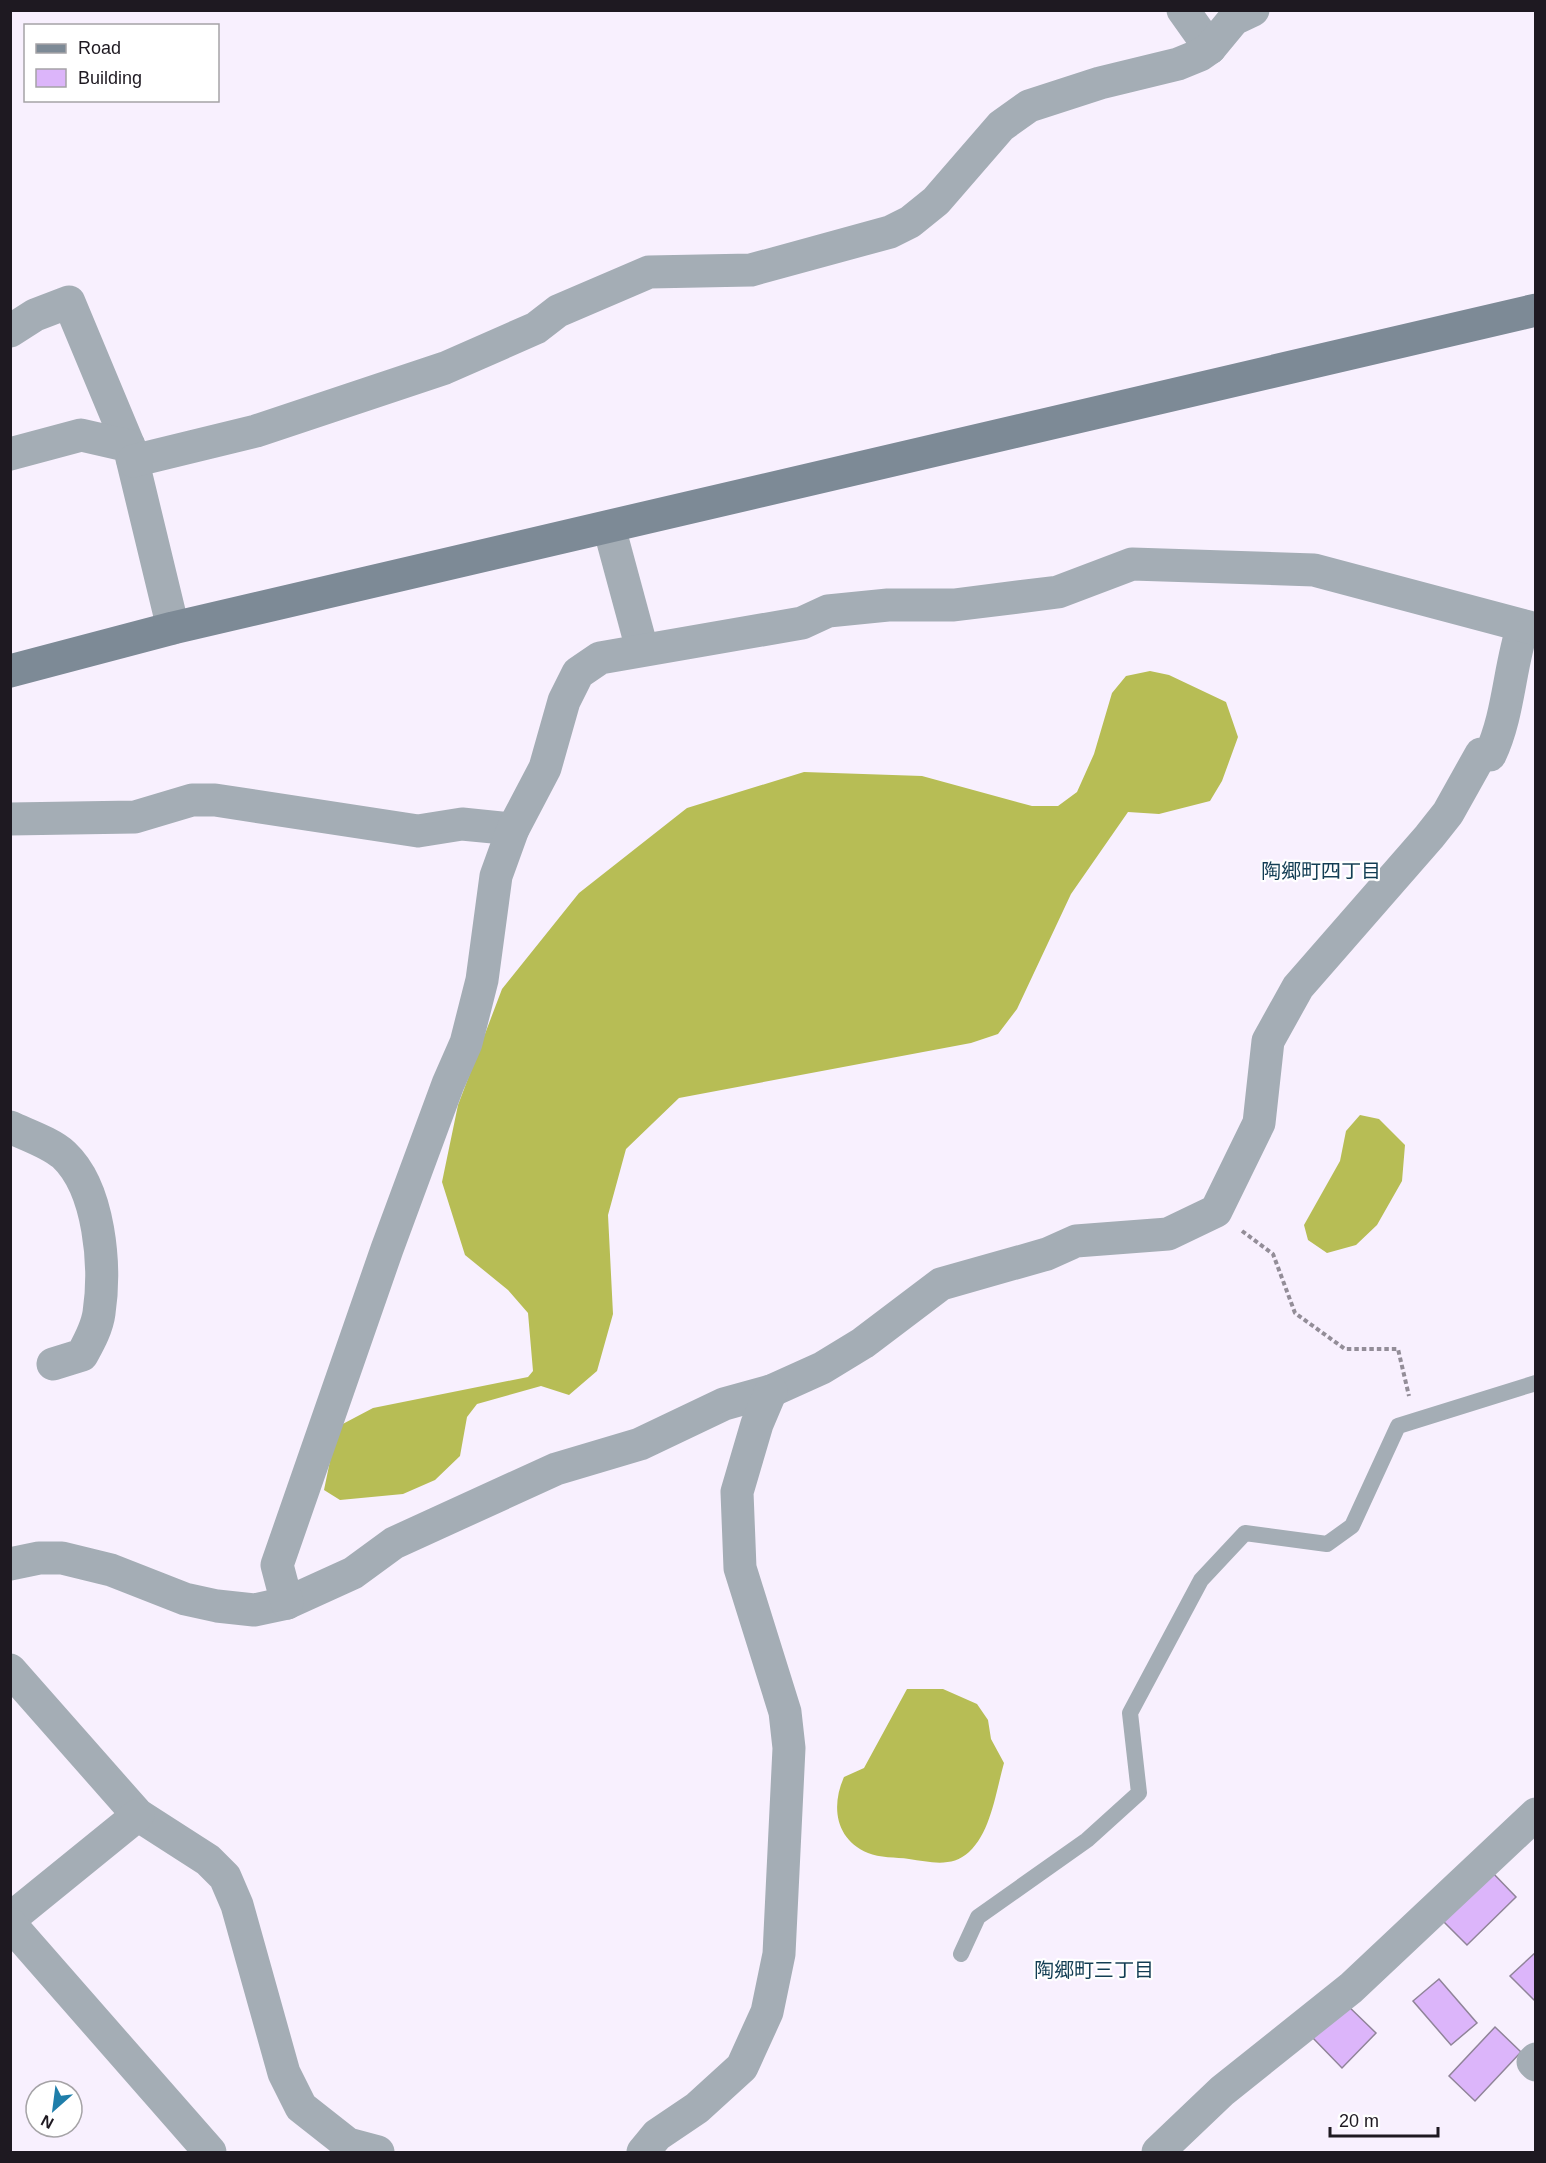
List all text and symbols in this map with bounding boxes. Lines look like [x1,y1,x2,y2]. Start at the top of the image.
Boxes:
legend [24,24,219,102]
text: Road [78,38,121,58]
text: Building [78,68,142,88]
district label: 陶郷町四丁目 [1261,860,1381,882]
district label: 陶郷町三丁目 [1034,1959,1154,1981]
north arrow [24,2079,84,2139]
scale bar [1330,2100,1438,2138]
text: 20 m [1339,2111,1379,2131]
text: N [38,2112,56,2132]

